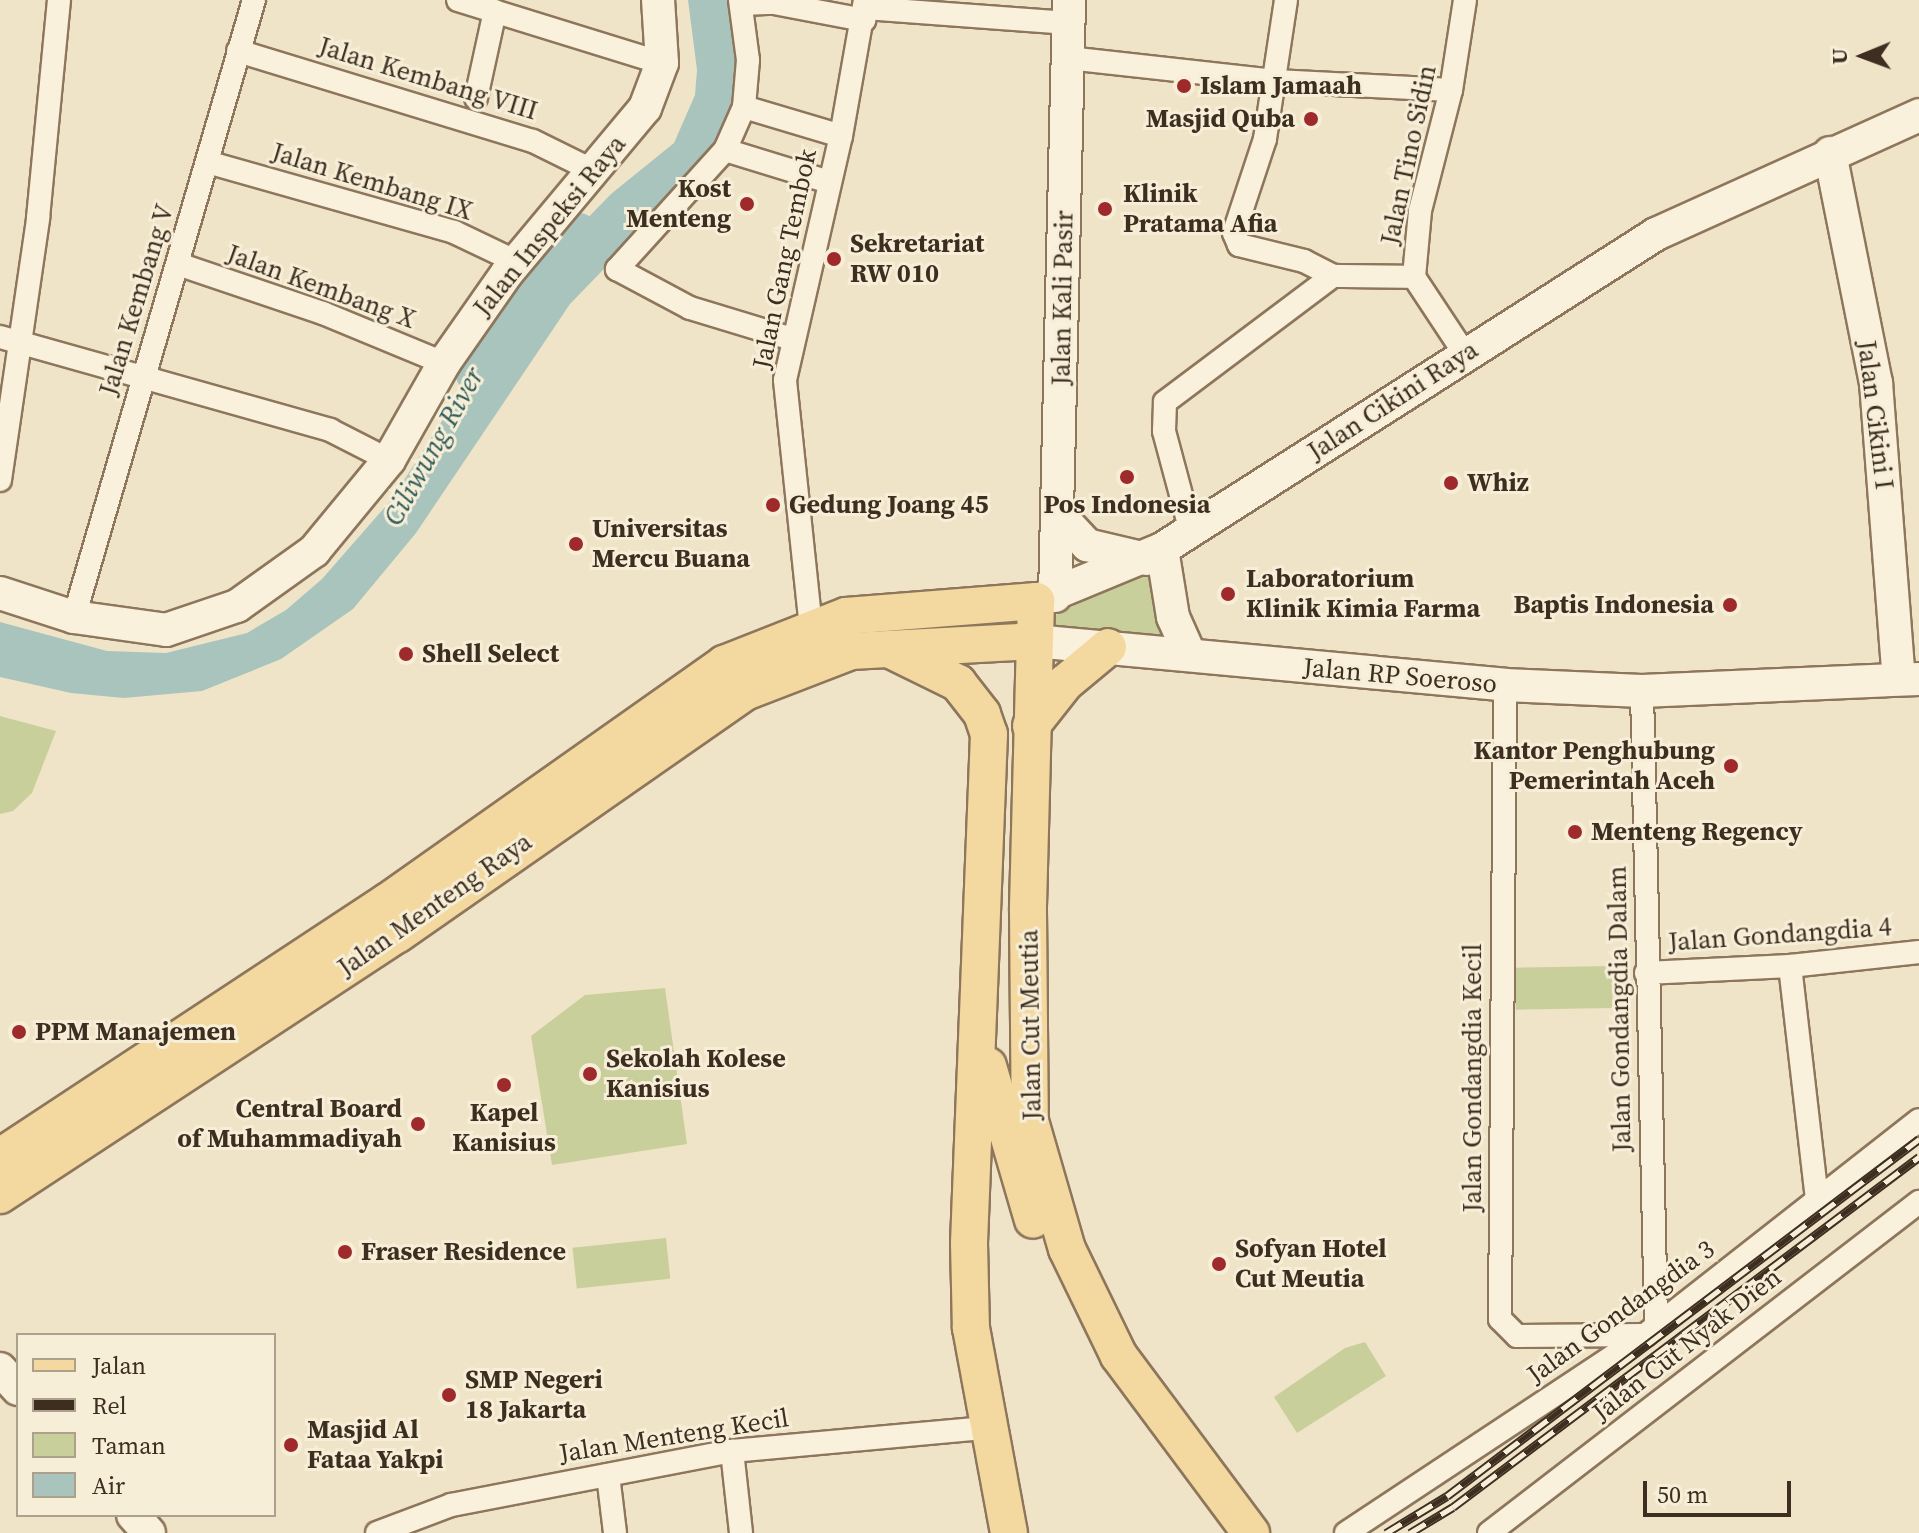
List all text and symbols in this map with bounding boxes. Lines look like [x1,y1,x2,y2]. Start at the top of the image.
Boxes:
north arrow [1823,16,1903,96]
street label: Jalan Kembang VIII [314,31,542,127]
text: U [1824,48,1854,65]
street label: Jalan Tino Sidin [1375,62,1443,248]
place label: Islam Jamaah [1200,70,1362,102]
marker: Islam Jamaah [1175,77,1193,95]
place label: Masjid Quba [1146,103,1295,135]
marker: Masjid Quba [1302,110,1320,128]
street label: Jalan Inspeksi Raya [467,129,633,323]
street label: Jalan Kembang IX [268,137,476,227]
street label: Jalan Gang Tembok [746,146,824,372]
place label: Kost Menteng [626,173,731,234]
place label: Klinik Pratama Afia [1123,178,1278,240]
marker: Kost Menteng [738,195,756,213]
marker: Klinik Pratama Afia [1094,198,1116,220]
street label: Jalan Kembang V [93,200,181,400]
street label: Jalan Kali Pasir [1046,210,1080,386]
place label: Sekretariat RW 010 [850,228,984,290]
street label: Jalan Kembang X [222,238,420,336]
marker: Sekretariat RW 010 [825,250,843,268]
street label: Jalan Cikini Raya [1302,334,1484,468]
street label: Jalan Cikini I [1850,339,1900,491]
water label: Ciliwung River [376,361,490,531]
place label: Whiz [1467,467,1529,499]
marker: Pos Indonesia [1118,468,1136,486]
marker: Whiz [1442,474,1460,492]
place label: Gedung Joang 45 [789,489,989,521]
place label: Pos Indonesia [1043,489,1211,521]
marker: Gedung Joang 45 [764,496,782,514]
place label: Universitas Mercu Buana [592,513,750,574]
marker: Universitas Mercu Buana [567,535,585,553]
place label: Laboratorium Klinik Kimia Farma [1246,563,1480,624]
marker: Laboratorium Klinik Kimia Farma [1217,583,1239,605]
place label: Baptis Indonesia [1514,589,1714,621]
marker: Baptis Indonesia [1721,596,1739,614]
place label: Shell Select [422,638,559,670]
marker: Shell Select [397,645,415,663]
street label: Jalan RP Soeroso [1302,652,1498,700]
place label: Kantor Penghubung Pemerintah Aceh [1474,735,1715,796]
marker: Kantor Penghubung Pemerintah Aceh [1722,757,1740,775]
place label: Menteng Regency [1591,816,1803,848]
marker: Menteng Regency [1566,823,1584,841]
street label: Jalan Menteng Raya [332,826,538,984]
street label: Jalan Gondangdia Dalam [1602,866,1638,1152]
street label: Jalan Gondangdia 4 [1667,912,1893,958]
street label: Jalan Cut Meutia [1014,929,1048,1121]
street label: Jalan Gondangdia Kecil [1457,943,1489,1213]
place label: PPM Manajemen [35,1016,236,1048]
marker: PPM Manajemen [10,1023,28,1041]
place label: Sekolah Kolese Kanisius [606,1043,786,1104]
marker: Sekolah Kolese Kanisius [581,1065,599,1083]
marker: Kapel Kanisius [495,1076,513,1094]
place label: Central Board of Muhammadiyah [177,1093,402,1154]
place label: Kapel Kanisius [452,1097,556,1158]
marker: Central Board of Muhammadiyah [409,1115,427,1133]
place label: Sofyan Hotel Cut Meutia [1235,1233,1387,1294]
street label: Jalan Gondangdia 3 [1521,1234,1721,1390]
place label: Fraser Residence [361,1236,566,1268]
marker: Fraser Residence [336,1243,354,1261]
marker: Sofyan Hotel Cut Meutia [1210,1255,1228,1273]
street label: Jalan Cut Nyak Dien [1586,1262,1788,1428]
legend [16,1333,276,1517]
text: Jalan [92,1349,146,1382]
place label: SMP Negeri 18 Jakarta [465,1364,603,1426]
marker: SMP Negeri 18 Jakarta [440,1386,458,1404]
text: Rel [92,1389,127,1422]
street label: Jalan Menteng Kecil [557,1402,791,1470]
place label: Masjid Al Fataa Yakpi [307,1414,444,1476]
text: Taman [92,1429,166,1462]
marker: Masjid Al Fataa Yakpi [282,1436,300,1454]
scale bar [1647,1465,1795,1515]
text: Air [92,1469,125,1502]
text: 50 m [1657,1478,1708,1511]

